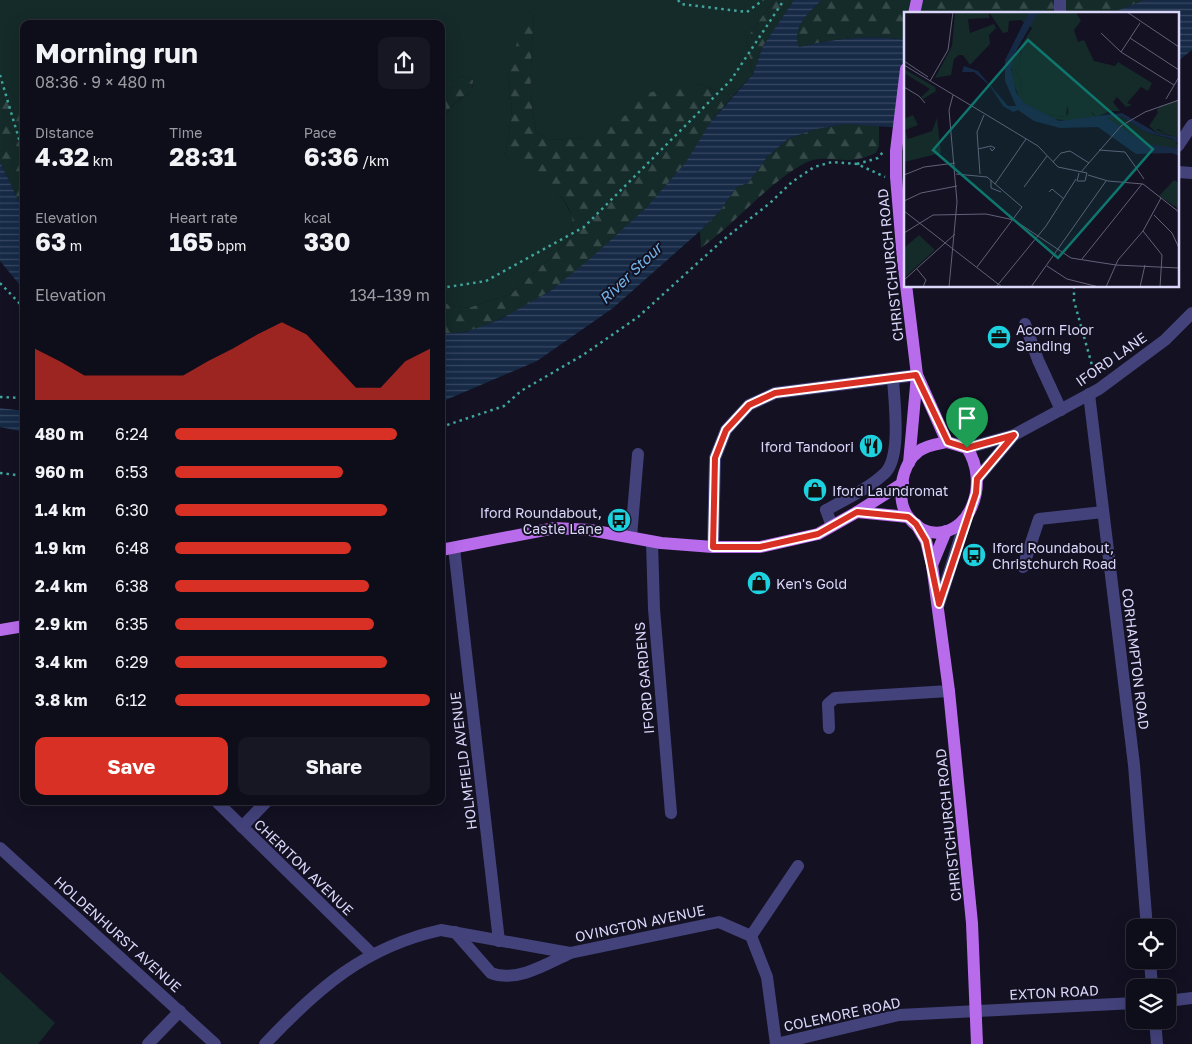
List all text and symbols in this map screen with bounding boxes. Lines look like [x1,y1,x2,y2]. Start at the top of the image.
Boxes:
inset map [904,12,1180,288]
text: Morning run [35,36,198,69]
button: share [378,37,430,89]
text: 08:36 · 9 × 480 m [35,72,165,92]
text: Distance [35,124,94,141]
text: Time [169,124,202,141]
text: Pace [304,124,336,141]
text: 4.32 [35,141,89,172]
text: 28:31 [169,141,237,172]
text: 6:36 [304,141,359,172]
text: km [89,152,113,169]
text: /km [359,152,389,169]
street label: CHRISTCHURCH ROAD [874,188,906,342]
text: Elevation [35,209,97,226]
text: Heart rate [169,209,238,226]
text: kcal [304,209,331,226]
text: 63 [35,226,66,257]
text: 165 [169,226,213,257]
text: 330 [304,226,350,257]
text: m [66,237,82,254]
text: bpm [213,237,246,254]
water label: River Stour [595,237,667,307]
text: Elevation [35,285,106,305]
text: 134–139 m [350,285,430,305]
place label: Acorn Floor Sanding [1016,321,1094,354]
office icon: Acorn Floor Sanding [986,324,1012,350]
street label: IFORD LANE [1072,328,1150,390]
pin [946,397,988,448]
icon: arrive [953,404,981,432]
text: 480 m [35,424,84,444]
text: 6:24 [115,424,149,444]
restaurant icon: Iford Tandoori [858,433,884,459]
place label: Iford Tandoori [760,438,854,455]
text: 960 m [35,462,84,482]
text: 6:53 [115,462,148,482]
shop icon: Iford Laundromat [802,477,828,503]
place label: Iford Laundromat [832,482,948,499]
text: 1.4 km [35,500,86,520]
text: 6:30 [115,500,149,520]
place label: Iford Roundabout, Castle Lane [480,504,602,537]
bus stop icon: Iford Roundabout, Castle Lane [606,507,632,533]
text: 1.9 km [35,538,86,558]
text: 6:48 [115,538,149,558]
place label: Iford Roundabout, Christchurch Road [992,539,1116,572]
bus stop icon: Iford Roundabout, Christchurch Road [961,542,987,568]
shop icon: Ken's Gold [746,570,772,596]
place label: Ken's Gold [776,575,847,592]
text: 2.4 km [35,576,87,596]
text: 6:38 [115,576,149,596]
street label: CORHAMPTON ROAD [1119,587,1153,731]
text: 2.9 km [35,614,87,634]
text: 6:35 [115,614,148,634]
street label: IFORD GARDENS [631,621,657,735]
text: 3.4 km [35,652,87,672]
text: 6:29 [115,652,148,672]
text: 3.8 km [35,690,87,710]
text: 6:12 [115,690,147,710]
street label: HOLMFIELD AVENUE [446,691,480,831]
button: Save [35,737,228,795]
button: Share [238,737,430,795]
street label: CHRISTCHURCH ROAD [932,748,964,902]
street label: CHERITON AVENUE [251,815,357,919]
street label: HOLDENHURST AVENUE [51,873,185,995]
street label: OVINGTON AVENUE [573,901,707,945]
map controls [1126,919,1176,1029]
button: locate [1126,919,1176,969]
button: layers [1126,979,1176,1029]
street label: EXTON ROAD [1009,981,1099,1003]
street label: COLEMORE ROAD [782,993,902,1035]

